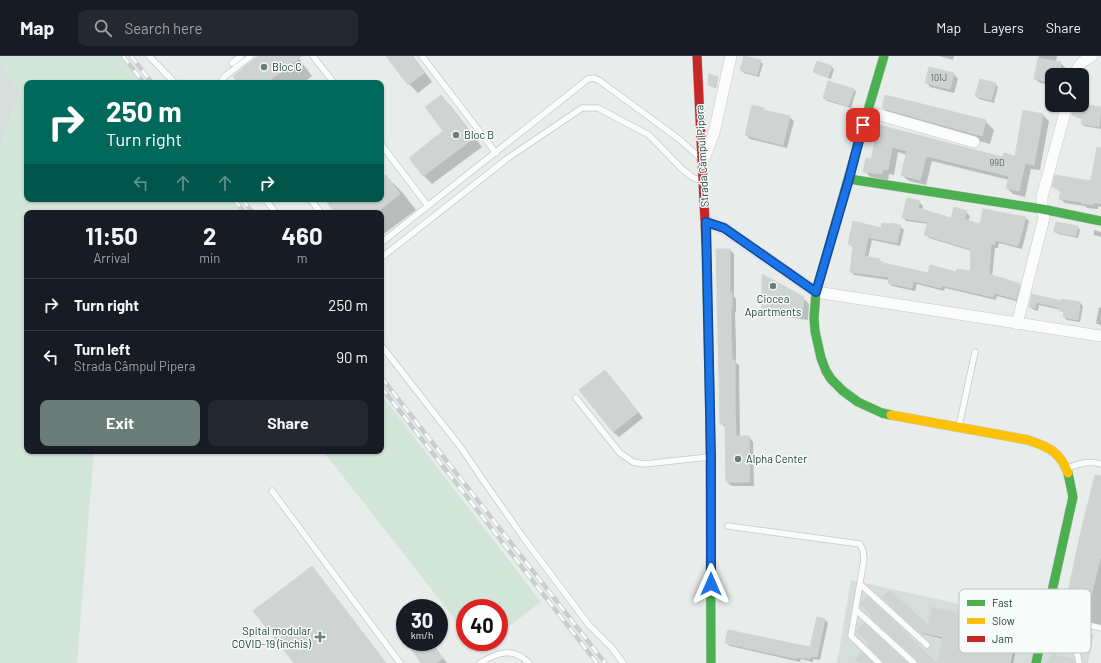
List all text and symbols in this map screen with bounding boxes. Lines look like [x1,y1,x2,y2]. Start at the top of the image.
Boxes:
search box [78,10,358,46]
text: Map [20,16,54,39]
icon: search [92,17,114,39]
text: Search here [124,19,202,37]
text: Map [936,19,961,36]
text: Layers [983,19,1024,36]
text: Share [1046,19,1081,36]
place label: Bloc C [272,60,302,73]
marker: Bloc C [259,62,269,72]
map controls [1045,68,1089,112]
button: search [1045,68,1089,112]
house number: 101J [931,72,947,83]
text: 250 m [106,94,182,128]
icon: right [40,96,92,148]
street label: Strada Câmpul Pipera [692,104,711,208]
pin [846,108,880,142]
icon: arrive [852,114,874,136]
text: Turn right [106,128,182,150]
place label: Bloc B [464,128,494,141]
marker: Bloc B [451,130,461,140]
house number: 99D [990,157,1004,168]
icon: left [130,172,152,194]
icon: ahead [172,172,194,194]
icon: ahead [214,172,236,194]
icon: right [256,172,278,194]
text: 11:50 [85,221,138,250]
text: 2 [203,221,216,250]
text: 460 [282,221,323,250]
text: Arrival [93,250,130,266]
text: min [199,250,220,266]
text: m [297,250,308,266]
marker: Ciocea Apartments [768,281,778,291]
place label: Ciocea Apartments [745,292,801,318]
icon: right [40,294,62,316]
text: Turn right [74,296,139,314]
text: 250 m [328,296,368,314]
text: Turn left [74,340,130,358]
icon: left [40,346,62,368]
text: 90 m [336,348,368,366]
text: Strada Câmpul Pipera [74,358,195,374]
button: Exit [40,400,200,446]
button: Share [208,400,368,446]
place label: Alpha Center [746,452,807,465]
marker: Alpha Center [733,454,743,464]
position arrow [690,563,732,605]
legend [959,589,1091,653]
text: Fast [992,596,1013,609]
speed limit sign: 40 [456,599,508,651]
text: 30 [411,608,433,632]
text: Slow [992,614,1015,627]
place label: Spital modular COVID-19 (închis) [232,624,311,650]
text: km/h [411,629,433,641]
marker: Spital modular COVID-19 (închis) [314,631,326,643]
text: Jam [992,632,1013,645]

